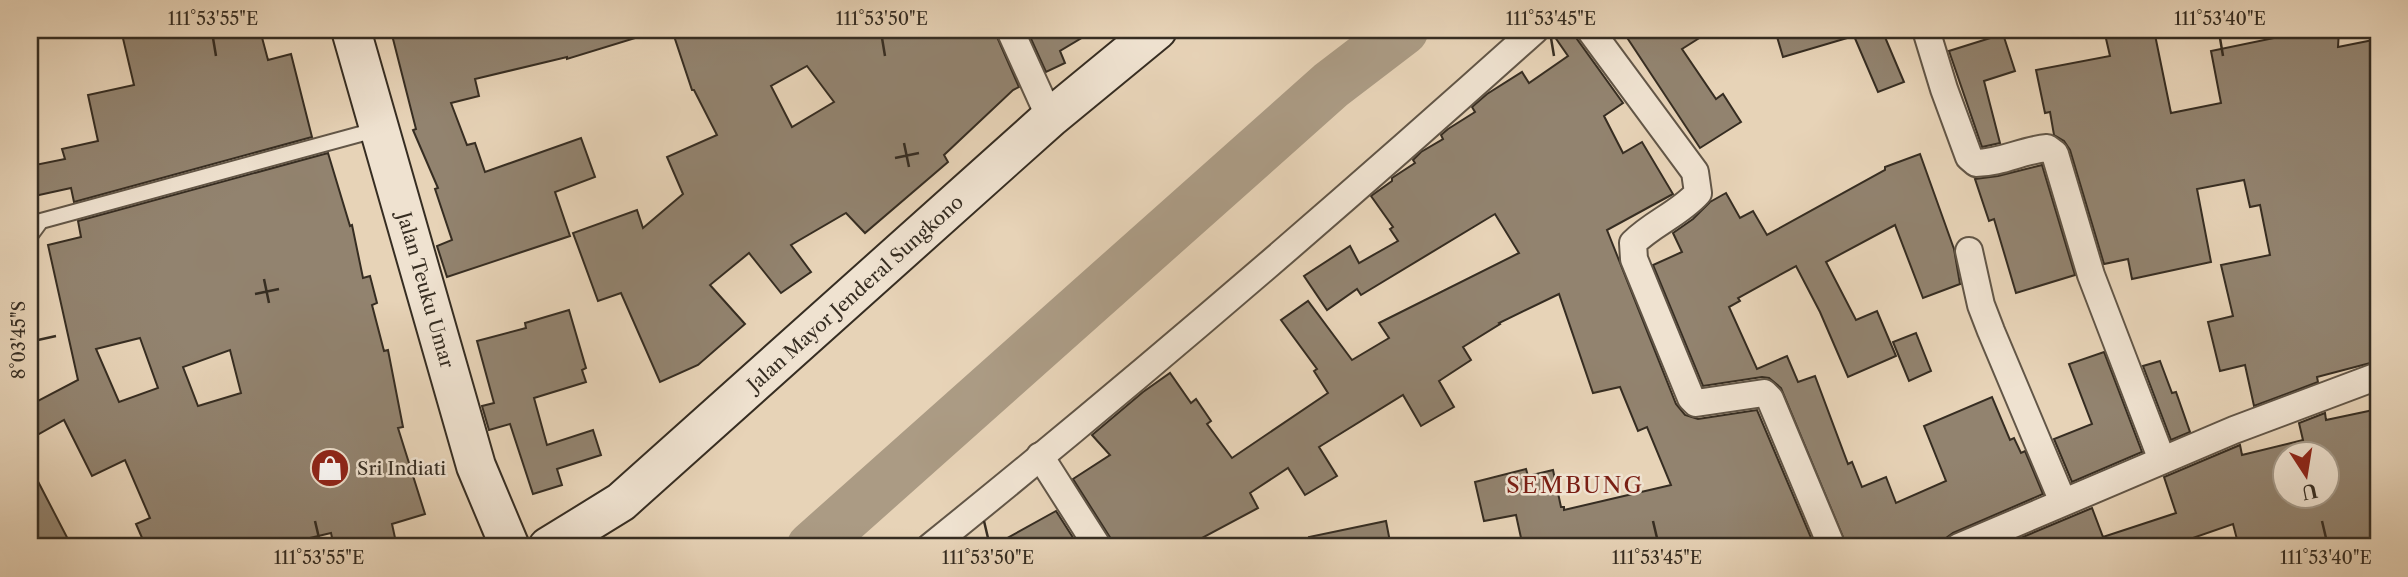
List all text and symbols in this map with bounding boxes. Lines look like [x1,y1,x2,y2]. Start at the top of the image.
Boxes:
text: 111°53'55"E [168,8,258,30]
text: 111°53'50"E [836,8,928,30]
text: 111°53'45"E [1506,8,1596,30]
text: 111°53'40"E [2174,8,2266,30]
street label: Jalan Mayor Jenderal Sungkono [740,190,968,398]
street label: Jalan Teuku Umar [391,207,459,371]
text: 8°03'45"S [8,301,30,379]
north arrow [2272,440,2342,510]
shop icon: Sri Indiati [309,447,351,489]
place label: Sri Indiati [357,457,446,480]
district label: SEMBUNG [1506,471,1644,499]
text: U [2299,478,2319,504]
text: 111°53'55"E [274,547,364,569]
text: 111°53'50"E [942,547,1034,569]
text: 111°53'45"E [1612,547,1702,569]
text: 111°53'40"E [2280,547,2372,569]

